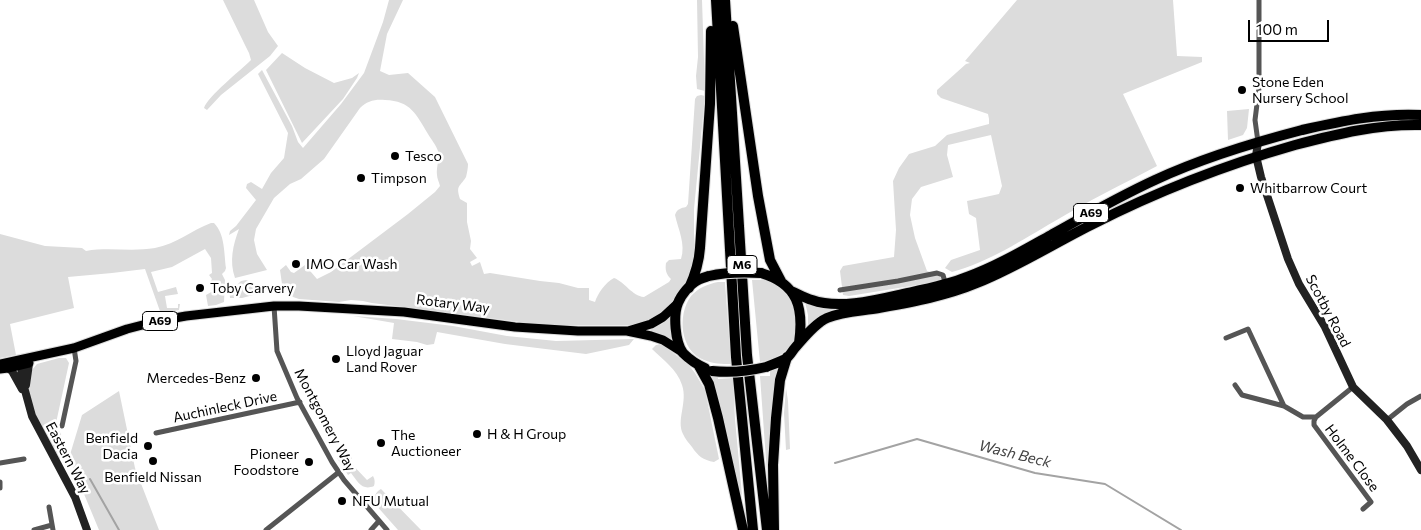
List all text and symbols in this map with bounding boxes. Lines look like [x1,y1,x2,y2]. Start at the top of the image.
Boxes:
scale bar [1251,10,1332,42]
text: 100 m [1256,20,1298,38]
place label: Stone Eden Nursery School [1252,74,1348,106]
marker: Stone Eden Nursery School [1236,84,1248,96]
place label: Tesco [405,148,442,164]
marker: Tesco [389,150,401,162]
place label: Timpson [371,170,427,186]
marker: Timpson [355,172,367,184]
place label: Whitbarrow Court [1250,180,1367,196]
marker: Whitbarrow Court [1234,182,1246,194]
road number: A69 [1074,204,1108,222]
place label: IMO Car Wash [306,256,398,272]
road number: M6 [727,256,757,274]
marker: IMO Car Wash [290,258,302,270]
street label: Scotby Road [1302,272,1354,350]
place label: Toby Carvery [210,280,294,296]
marker: Toby Carvery [194,282,206,294]
street label: Rotary Way [415,291,491,317]
road number: A69 [142,312,178,331]
place label: Lloyd Jaguar Land Rover [346,343,423,376]
marker: Lloyd Jaguar Land Rover [330,353,342,365]
street label: Montgomery Way [291,366,359,474]
place label: Mercedes-Benz [146,370,246,386]
marker: Mercedes-Benz [250,372,262,384]
street label: Auchinleck Drive [171,388,279,426]
street label: Eastern Way [42,419,94,497]
street label: Holme Close [1321,421,1383,495]
place label: H & H Group [487,426,566,442]
place label: The Auctioneer [391,427,461,460]
marker: H & H Group [471,428,483,440]
place label: Benfield Dacia [85,430,138,462]
water label: Wash Beck [977,436,1053,472]
marker: The Auctioneer [375,437,387,449]
marker: Benfield Dacia [142,440,154,452]
place label: Pioneer Foodstore [233,446,299,478]
marker: Benfield Nissan [147,455,159,467]
marker: Pioneer Foodstore [303,456,315,468]
place label: Benfield Nissan [104,469,202,485]
place label: NFU Mutual [352,493,429,509]
marker: NFU Mutual [336,495,348,507]

